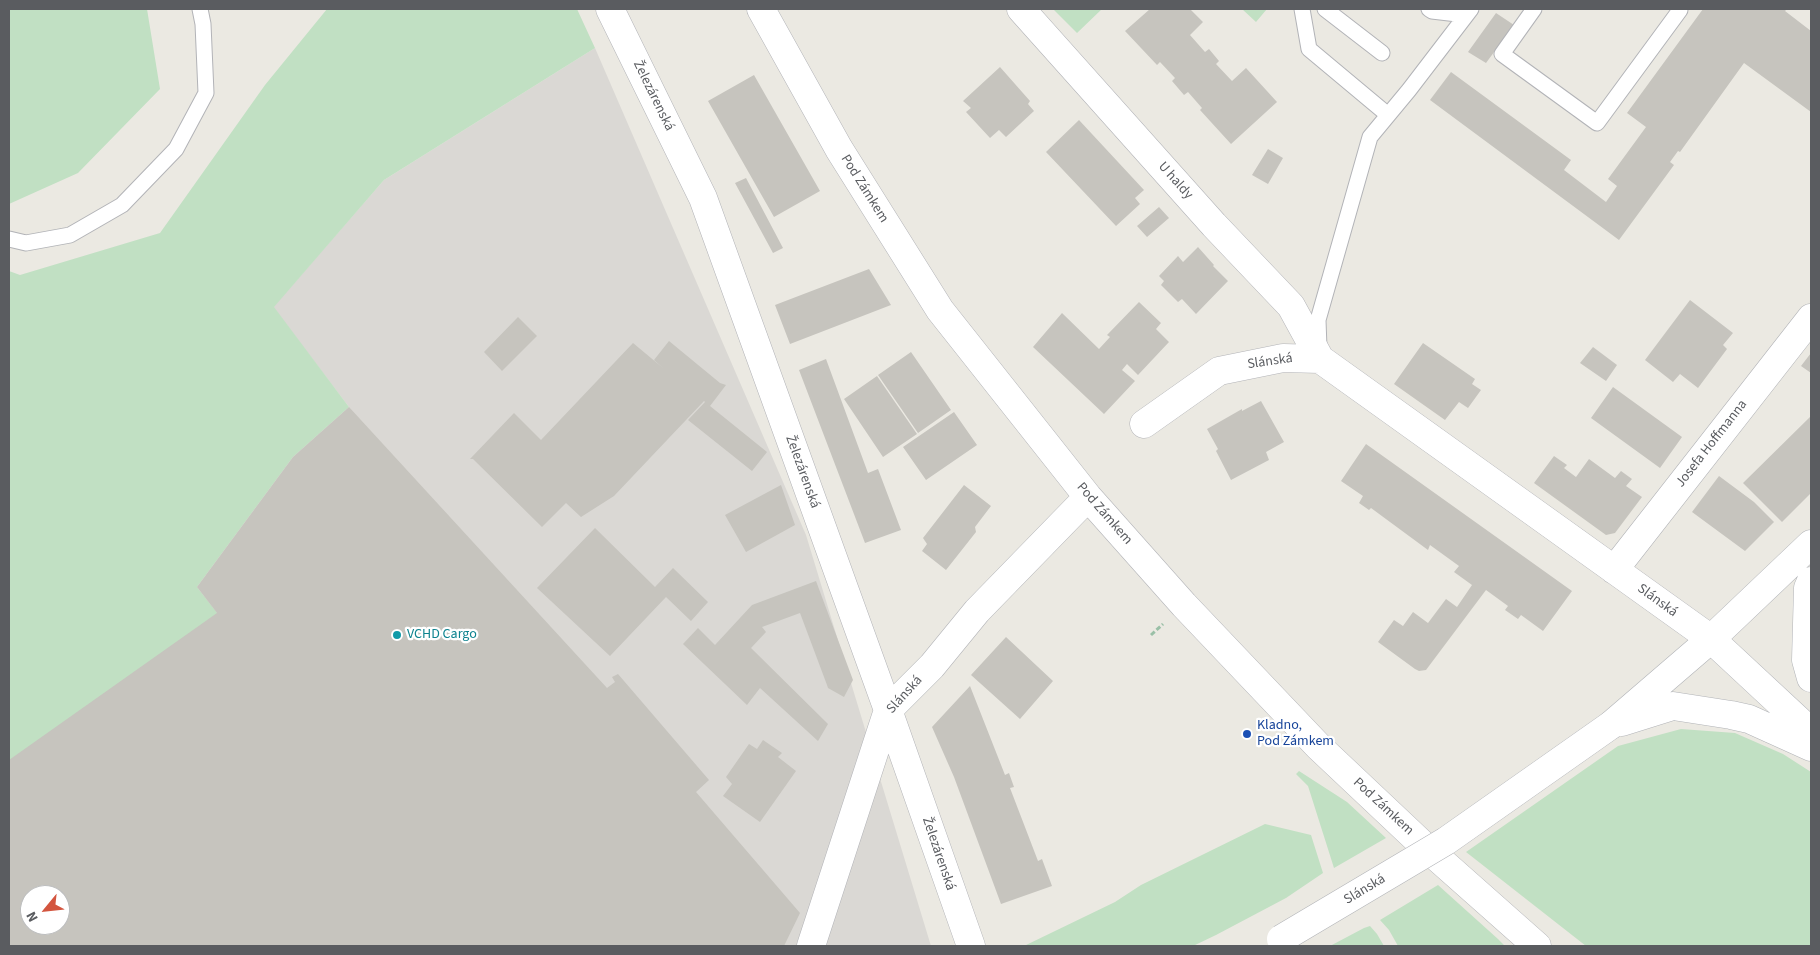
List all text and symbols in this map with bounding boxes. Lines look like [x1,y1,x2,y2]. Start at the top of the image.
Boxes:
street label: Železárenská [629,58,677,134]
street label: Pod Zámkem [836,152,892,226]
street label: U haldy [1154,159,1196,203]
street label: Slánská [1246,351,1294,373]
street label: Josefa Hoffmanna [1673,397,1751,491]
street label: Železárenská [781,433,823,511]
street label: Pod Zámkem [1072,479,1136,549]
street label: Slánská [1634,581,1680,621]
place label: VCHD Cargo [407,627,477,643]
marker: VCHD Cargo [391,629,403,641]
street label: Slánská [884,672,926,718]
place label: Kladno, Pod Zámkem [1257,718,1334,750]
marker: Kladno, Pod Zámkem [1241,728,1253,740]
street label: Pod Zámkem [1349,775,1417,839]
street label: Železárenská [918,815,958,893]
street label: Slánská [1341,871,1389,909]
north arrow [20,885,70,935]
text: N [22,908,44,925]

